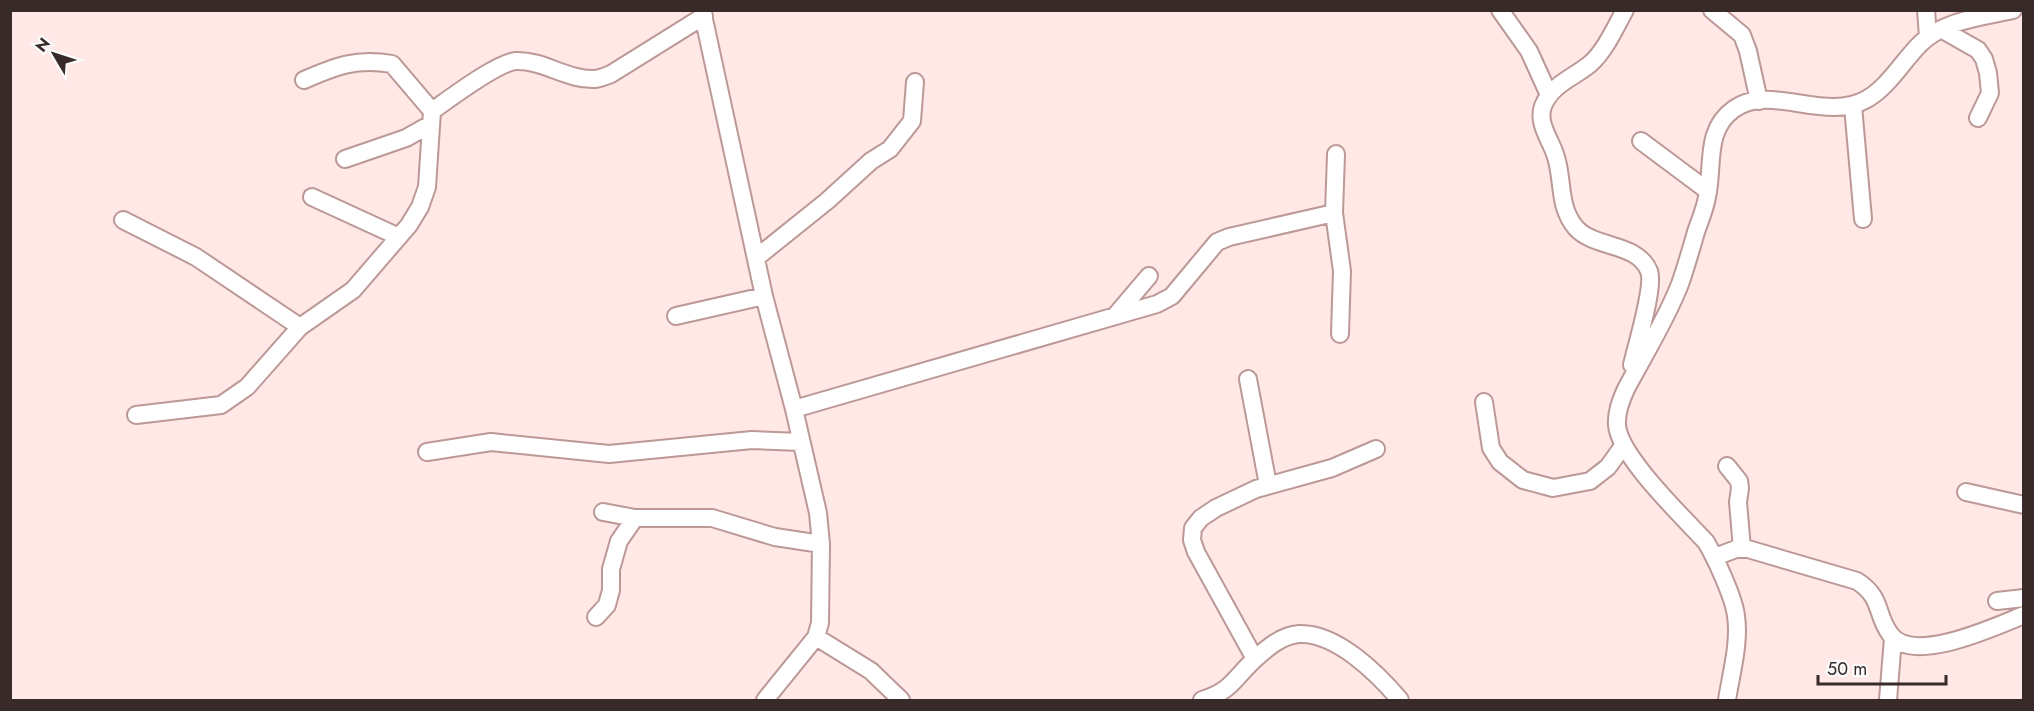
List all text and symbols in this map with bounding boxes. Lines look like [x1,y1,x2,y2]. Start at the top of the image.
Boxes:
north arrow [24,24,84,84]
text: N [30,33,56,57]
scale bar [1818,648,1946,686]
text: 50 m [1827,656,1867,682]

